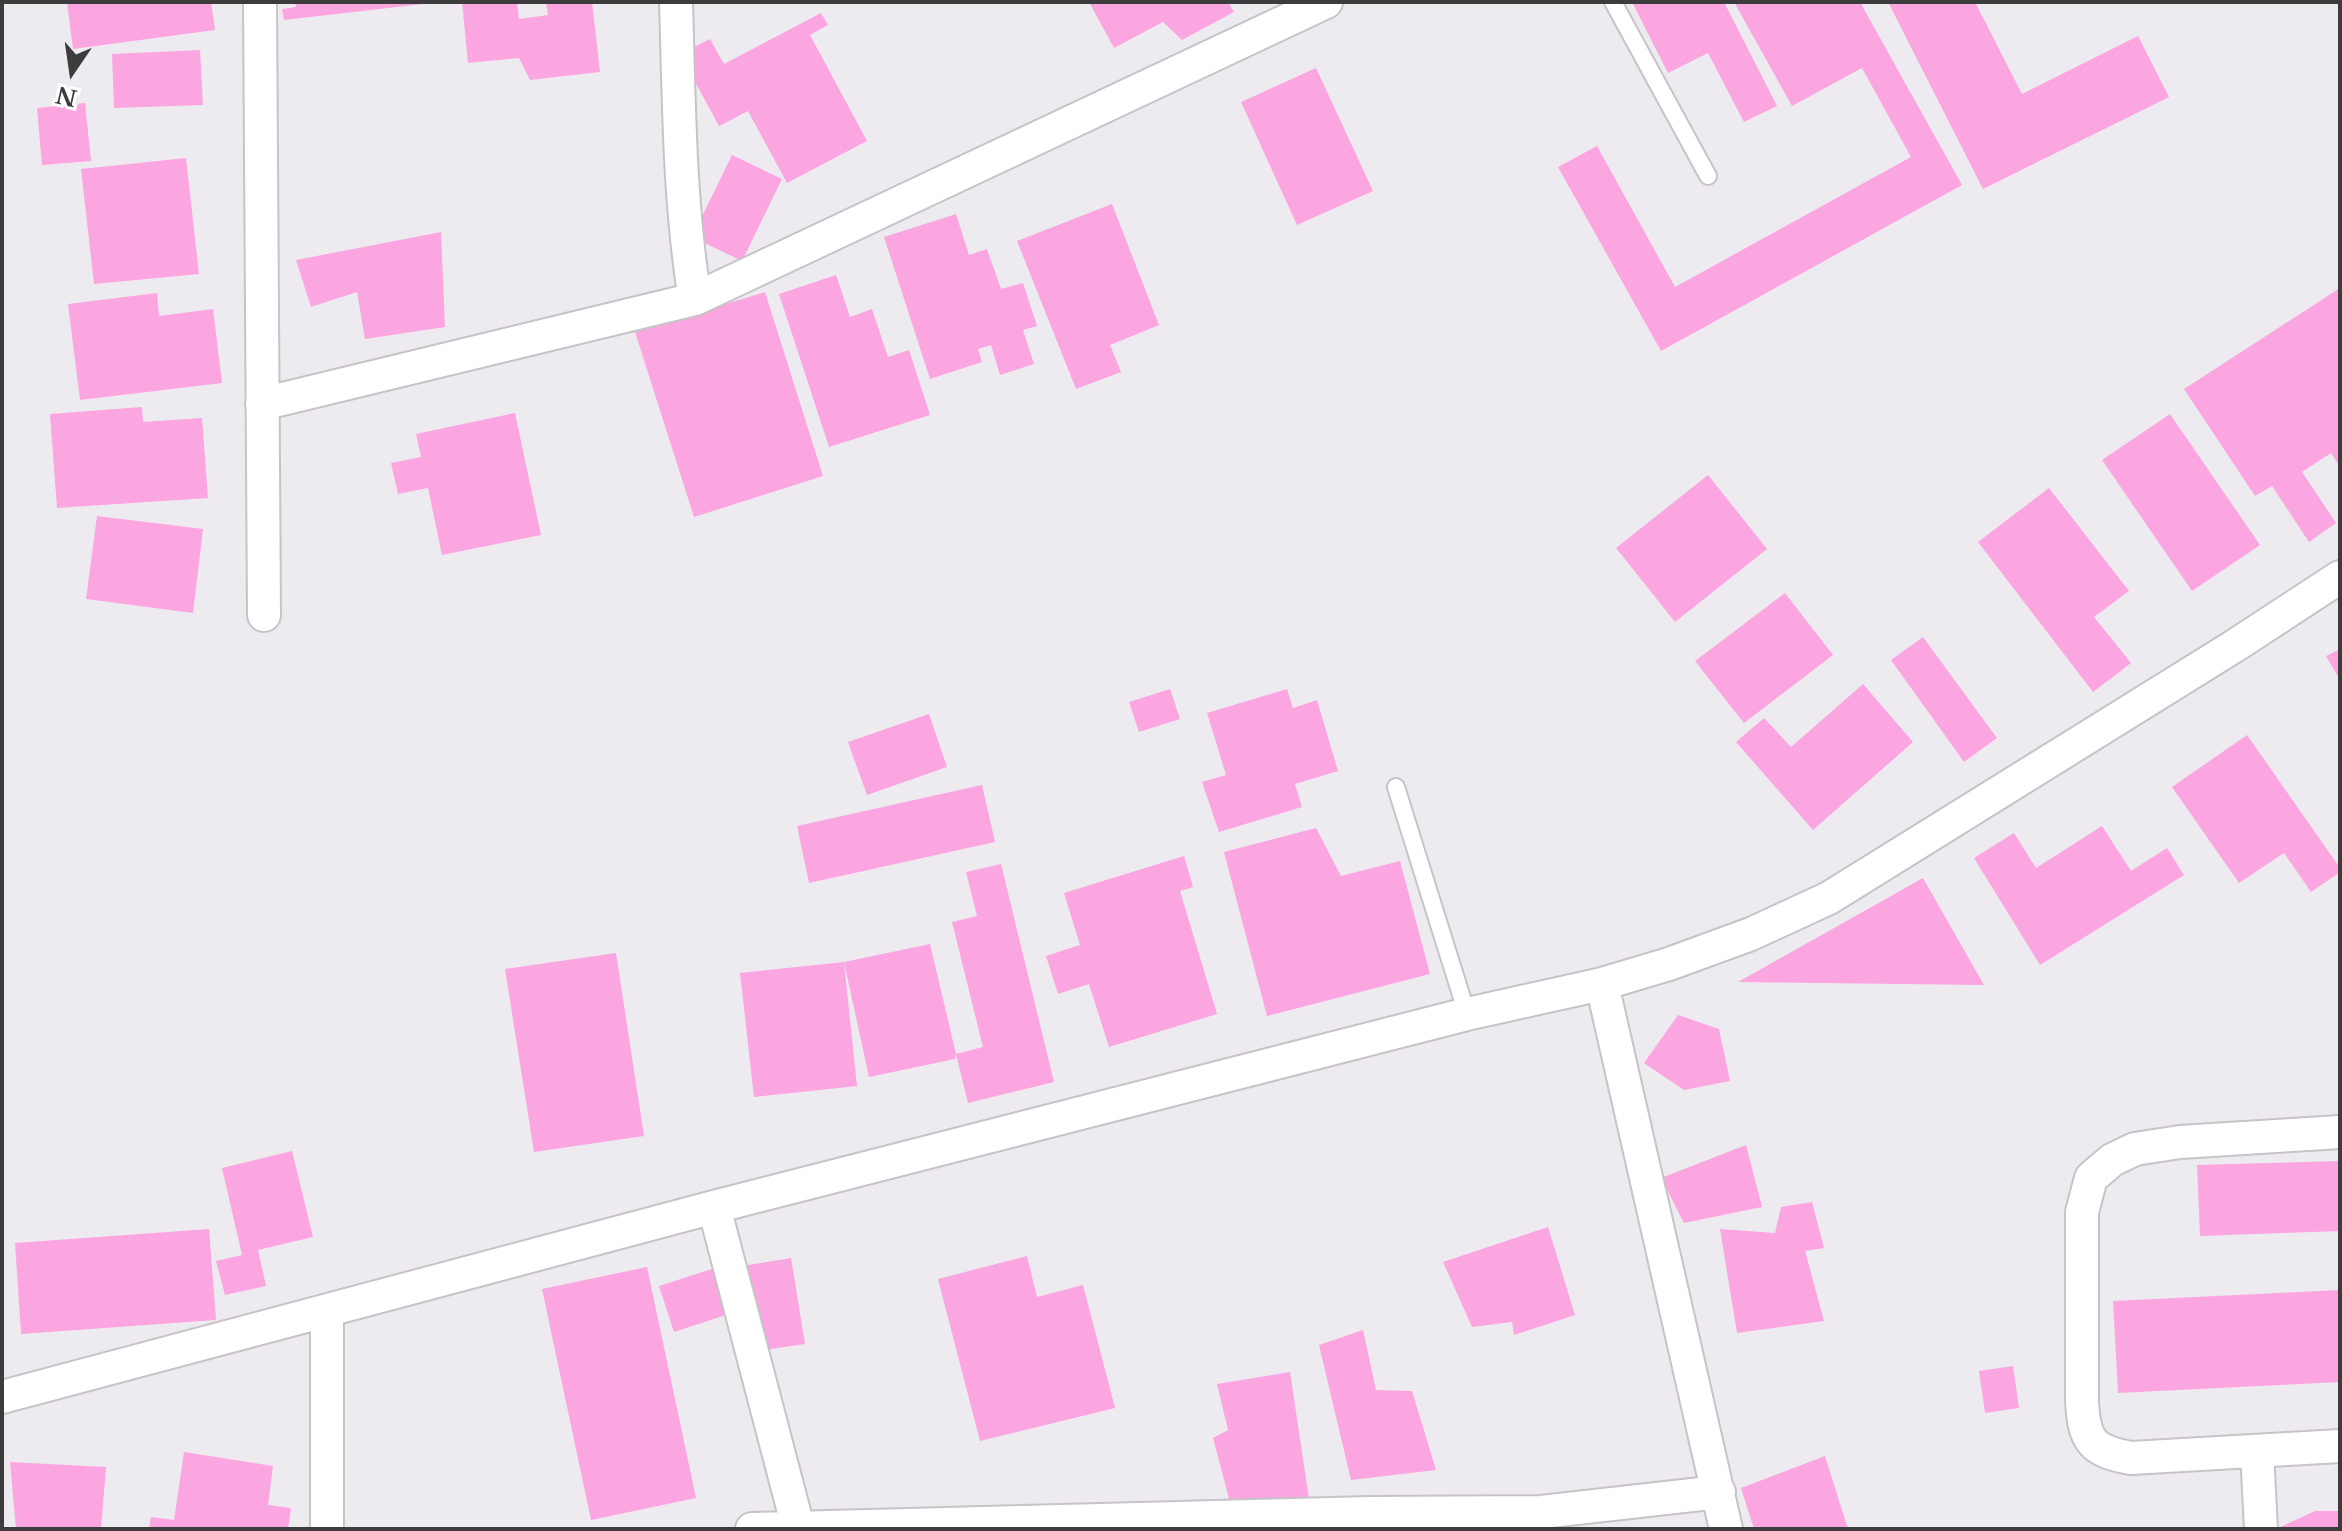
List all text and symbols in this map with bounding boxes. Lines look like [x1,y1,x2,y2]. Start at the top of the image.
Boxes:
north arrow [32,32,112,112]
text: N [53,80,80,111]

